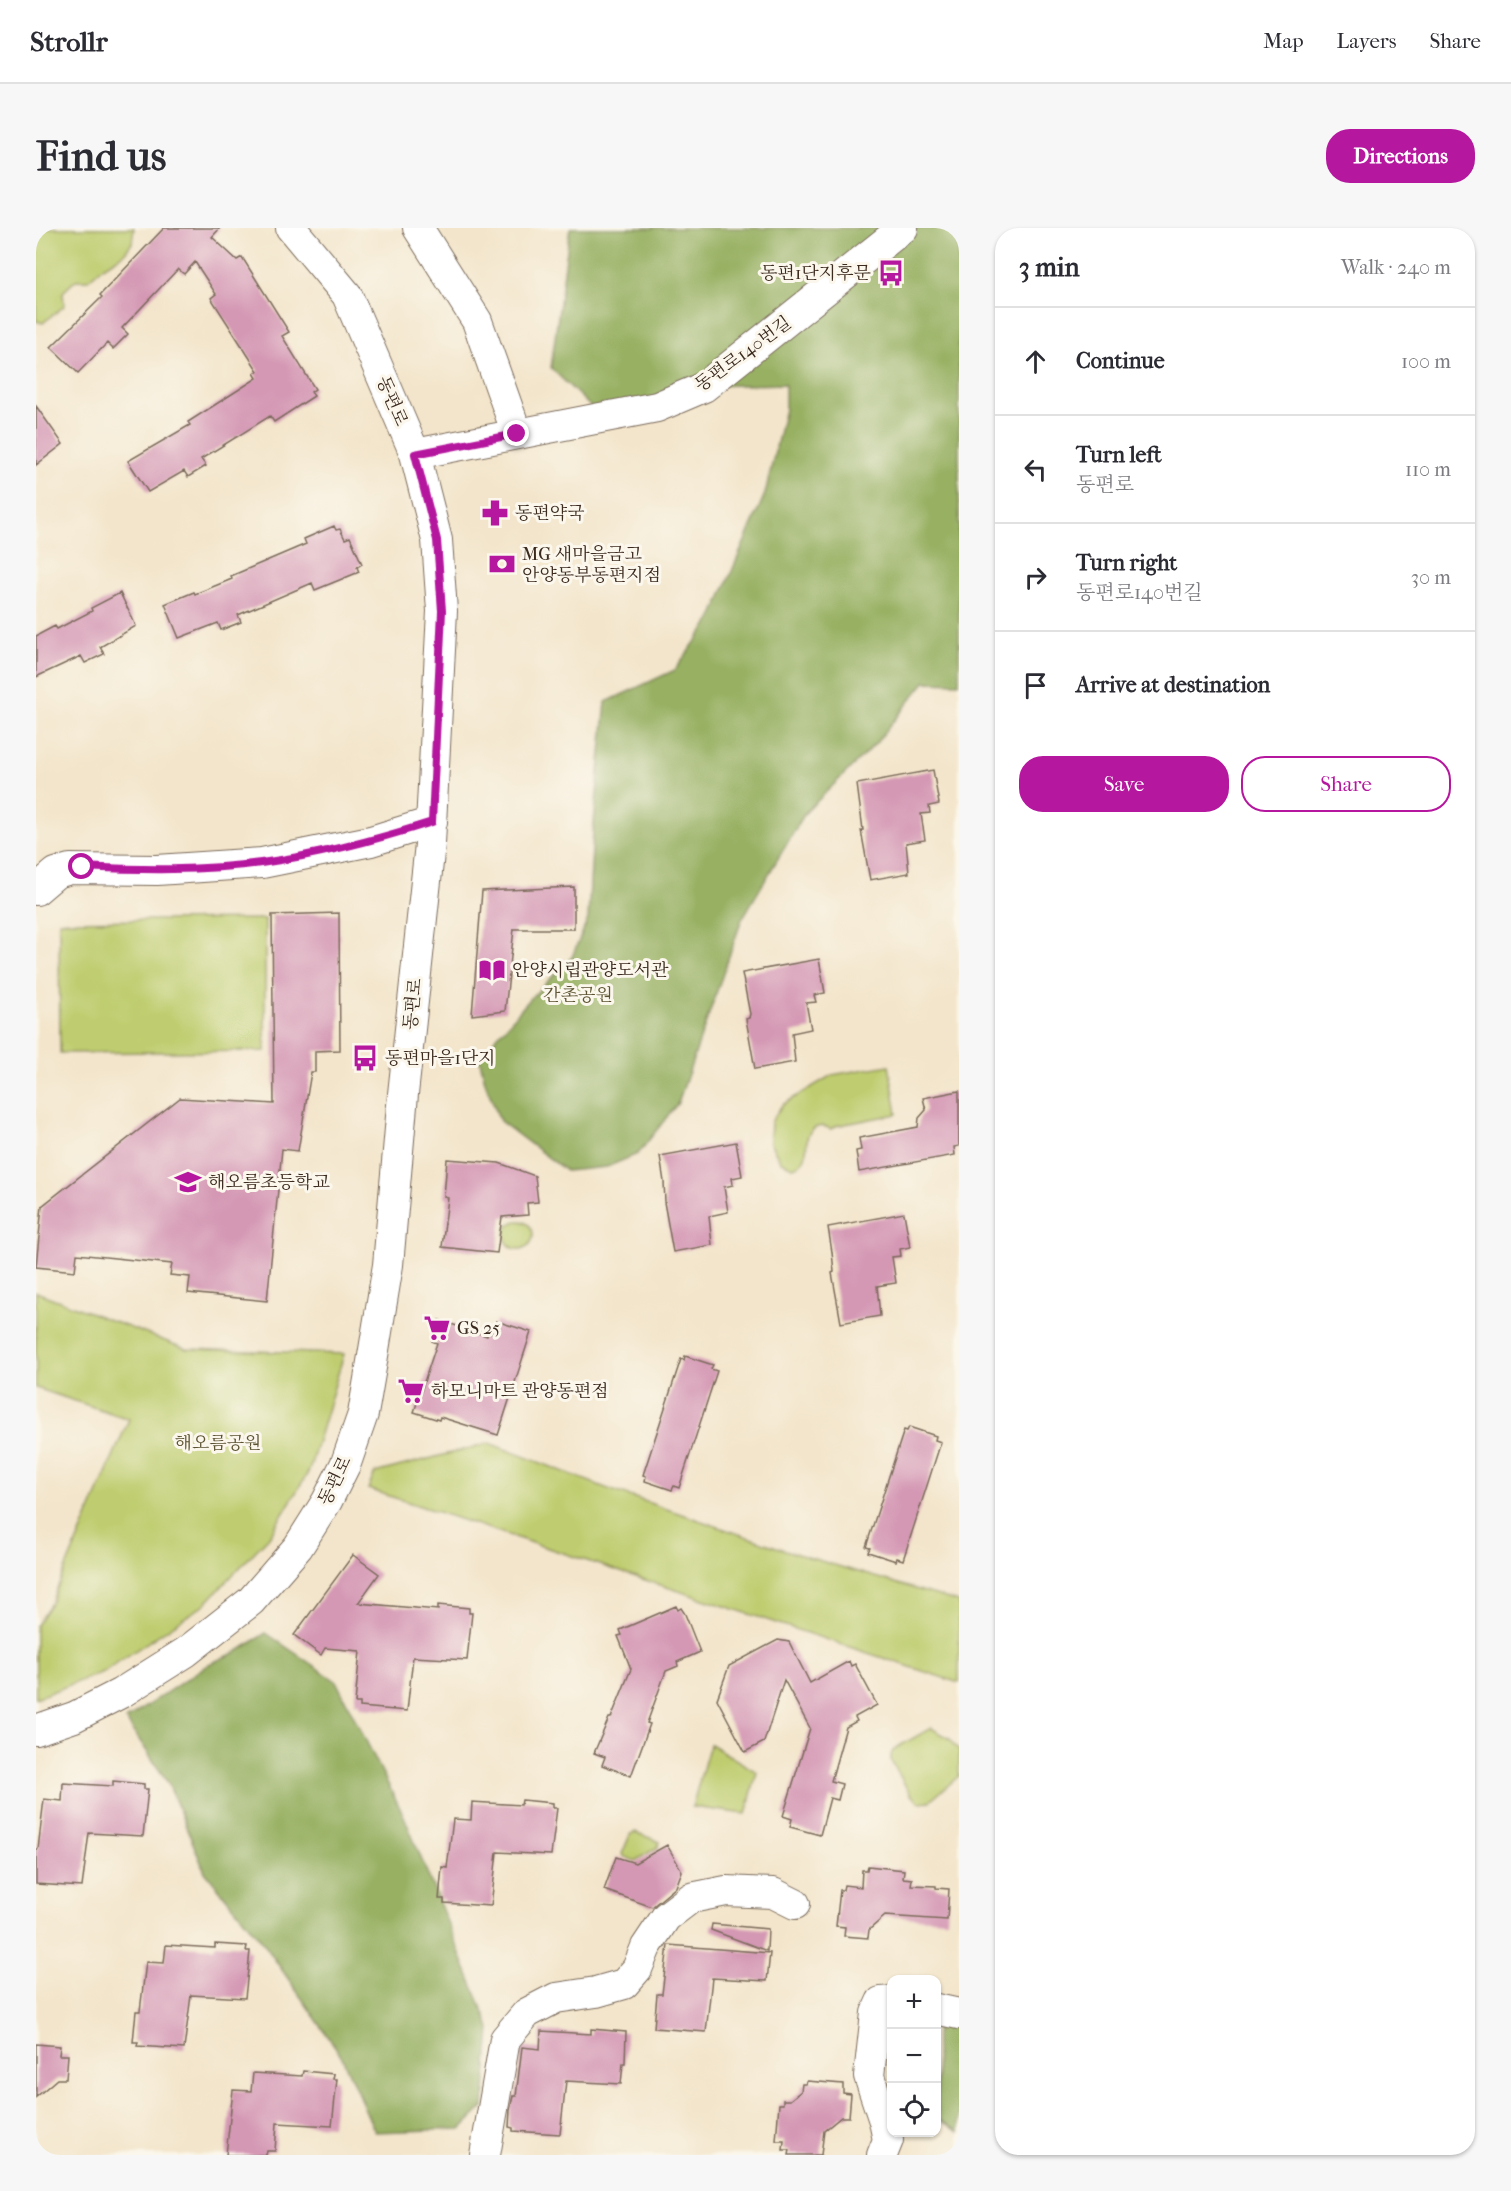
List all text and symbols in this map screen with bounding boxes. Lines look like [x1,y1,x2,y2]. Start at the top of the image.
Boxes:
text: Strollr [30,25,108,58]
text: Map [1263,29,1304,53]
text: Layers [1337,29,1396,53]
text: Share [1429,29,1481,53]
button: Directions [1326,129,1475,183]
text: Find us [36,132,166,181]
text: 3 min [1019,252,1080,283]
text: Walk · 240 m [1341,256,1451,279]
bus stop icon: 동편1단지후문 [876,258,906,288]
place label: 동편1단지후문 [760,263,872,284]
street label: 동편로140번길 [691,312,795,396]
icon: ahead [1019,345,1052,378]
text: Continue [1076,348,1165,374]
text: 100 m [1401,350,1451,373]
street label: 동편로 [372,373,412,429]
route end [503,420,529,446]
text: Turn left [1076,442,1162,468]
icon: left [1019,453,1052,486]
text: 110 m [1405,458,1451,481]
text: 동편로 [1076,473,1134,496]
pharmacy icon: 동편약국 [480,498,510,528]
place label: 동편약국 [515,503,585,524]
place label: MG 새마을금고 안양동부동편지점 [522,544,661,586]
bank icon: MG 새마을금고 안양동부동편지점 [487,549,517,579]
text: Turn right [1076,550,1177,576]
icon: right [1019,561,1052,594]
text: 30 m [1411,566,1451,589]
text: 동편로140번길 [1076,581,1203,604]
icon: arrive [1019,669,1052,702]
text: Arrive at destination [1076,672,1270,698]
button: Save [1019,756,1229,812]
button: Share [1241,756,1451,812]
route start [68,853,94,879]
library icon: 안양시립관양도서관 [477,955,507,985]
place label: 안양시립관양도서관 [512,960,669,981]
street label: 동편로 [400,977,426,1031]
park label: 간촌공원 [543,985,613,1006]
bus stop icon: 동편마을1단지 [350,1043,380,1073]
place label: 동편마을1단지 [385,1048,496,1069]
school or university icon: 해오름초등학교 [173,1167,203,1197]
place label: 해오름초등학교 [208,1172,330,1193]
supermarket icon: GS 25 [422,1313,452,1343]
place label: GS 25 [457,1318,500,1339]
supermarket icon: 하모니마트 관양동편점 [396,1376,426,1406]
place label: 하모니마트 관양동편점 [431,1381,609,1402]
park label: 해오름공원 [175,1433,261,1454]
street label: 동편로 [314,1453,356,1509]
map controls [887,1975,941,2137]
button: + [887,1975,941,2029]
button: − [887,2029,941,2083]
button: locate [887,2083,941,2137]

